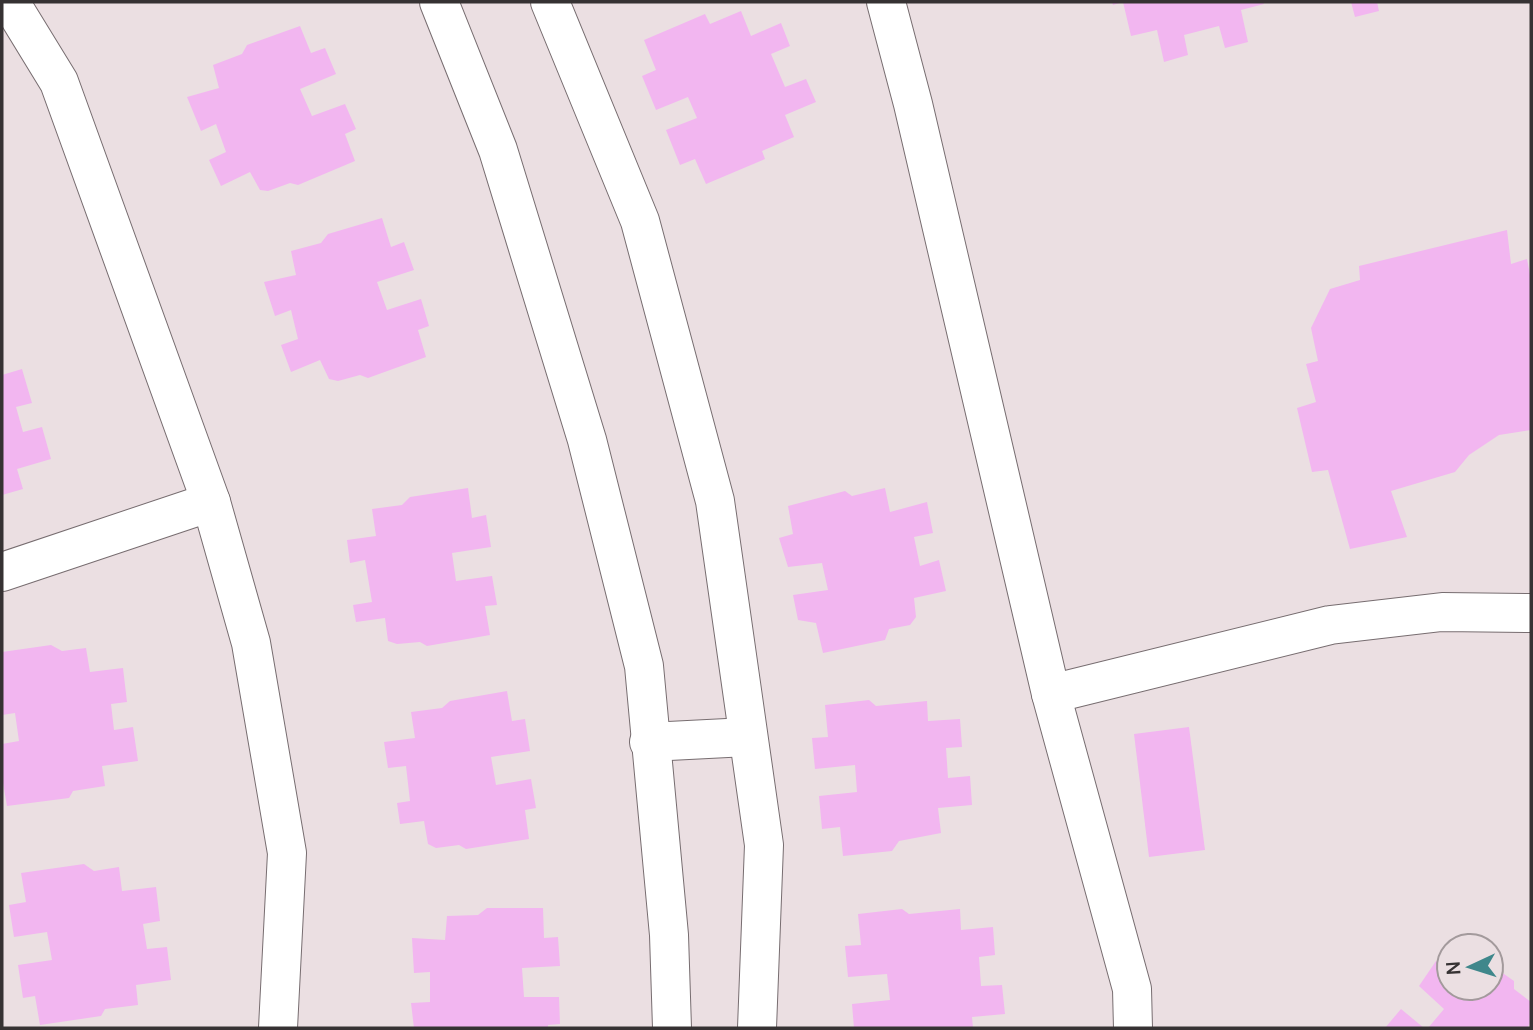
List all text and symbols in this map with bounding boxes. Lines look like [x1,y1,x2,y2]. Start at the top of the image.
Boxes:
north arrow [1435,932,1505,1002]
text: N [1440,960,1466,976]

